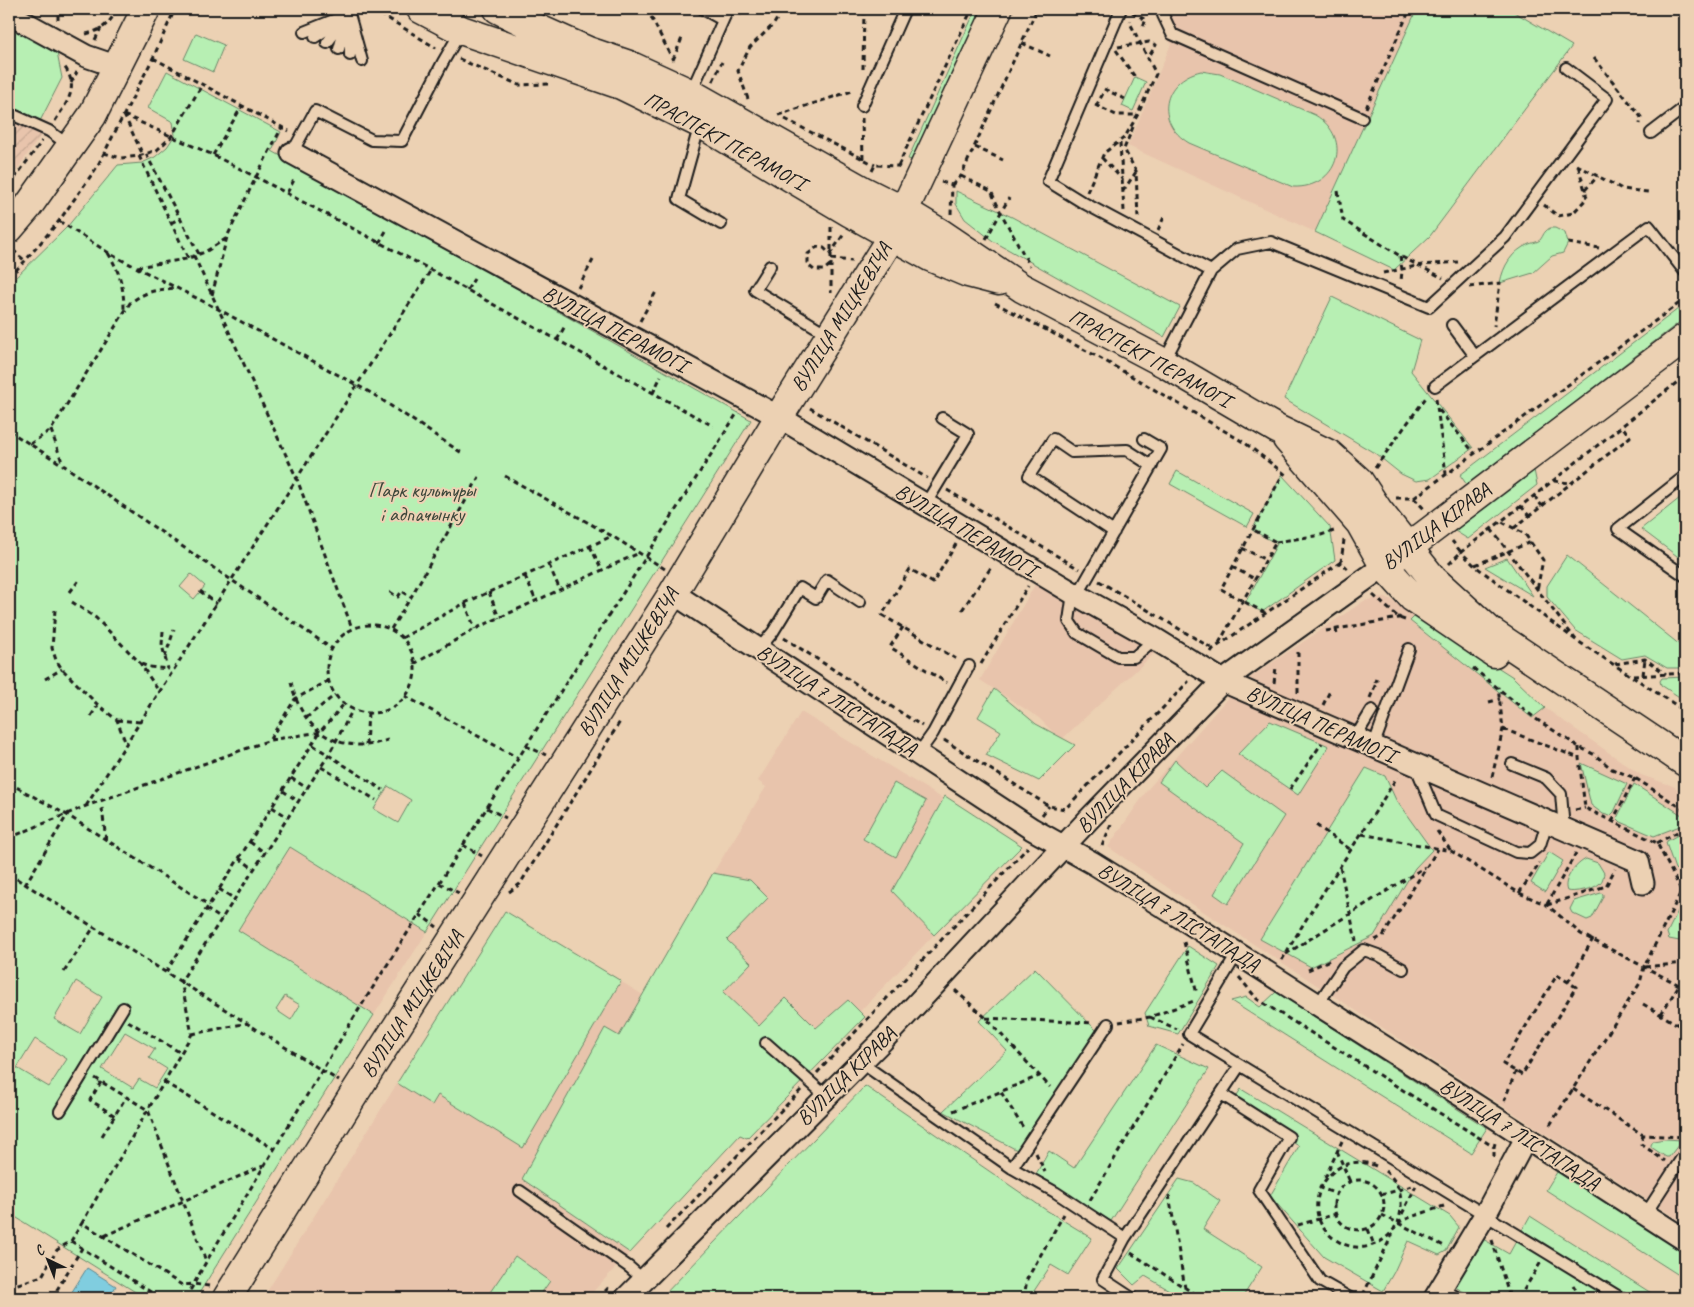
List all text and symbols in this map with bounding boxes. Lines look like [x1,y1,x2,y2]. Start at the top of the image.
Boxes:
street label: ПРАСПЕКТ ПЕРАМОГІ [640,86,814,198]
street label: ВУЛІЦА МІЦКЕВІЧА [785,237,898,396]
street label: ВУЛІЦА ПЕРАМОГІ [538,280,696,380]
street label: ПРАСПЕКТ ПЕРАМОГІ [1065,303,1239,415]
street label: ВУЛІЦА КІРАВА [1376,476,1496,575]
park label: Парк культуры і адпачынку [369,477,477,527]
street label: ВУЛІЦА ПЕРАМОГІ [891,478,1045,585]
street label: ВУЛІЦА МІЦКЕВІЧА [572,582,685,741]
street label: ВУЛІЦА 7 ЛІСТАПАДА [752,639,922,762]
street label: ВУЛІЦА ПЕРАМОГІ [1242,679,1404,770]
street label: ВУЛІЦА КІРАВА [1071,727,1180,839]
street label: ВУЛІЦА 7 ЛІСТАПАДА [1093,857,1265,977]
street label: ВУЛІЦА МІЦКЕВІЧА [355,924,470,1083]
street label: ВУЛІЦА КІРАВА [791,1021,901,1131]
street label: ВУЛІЦА 7 ЛІСТАПАДА [1435,1073,1605,1196]
north arrow [22,1234,72,1284]
text: С [31,1241,49,1259]

